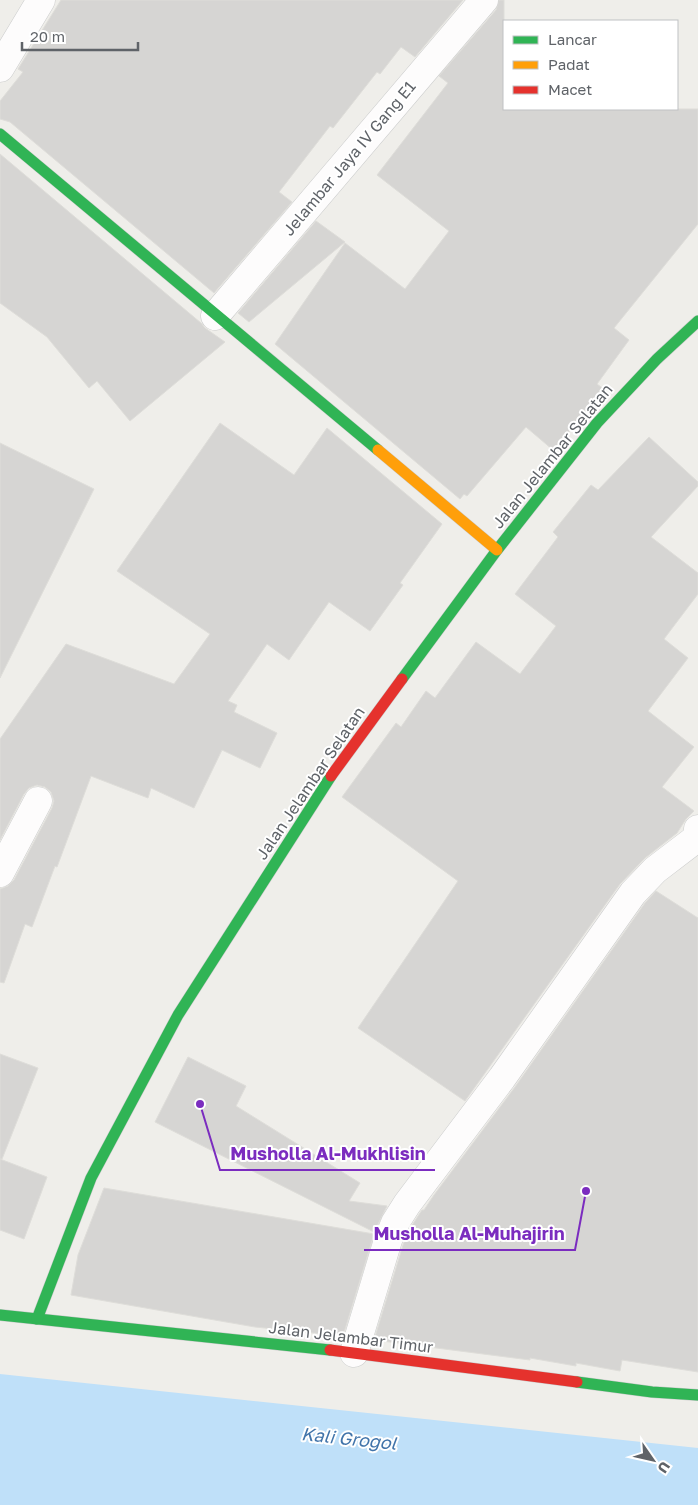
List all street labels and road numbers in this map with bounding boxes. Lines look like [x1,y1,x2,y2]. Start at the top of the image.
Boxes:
street label: Jelambar Jaya IV Gang E1 [278,76,420,240]
street label: Jalan Jelambar Selatan [487,380,617,532]
street label: Jalan Jelambar Selatan [251,703,369,863]
street label: Jalan Jelambar Timur [267,1317,435,1357]

